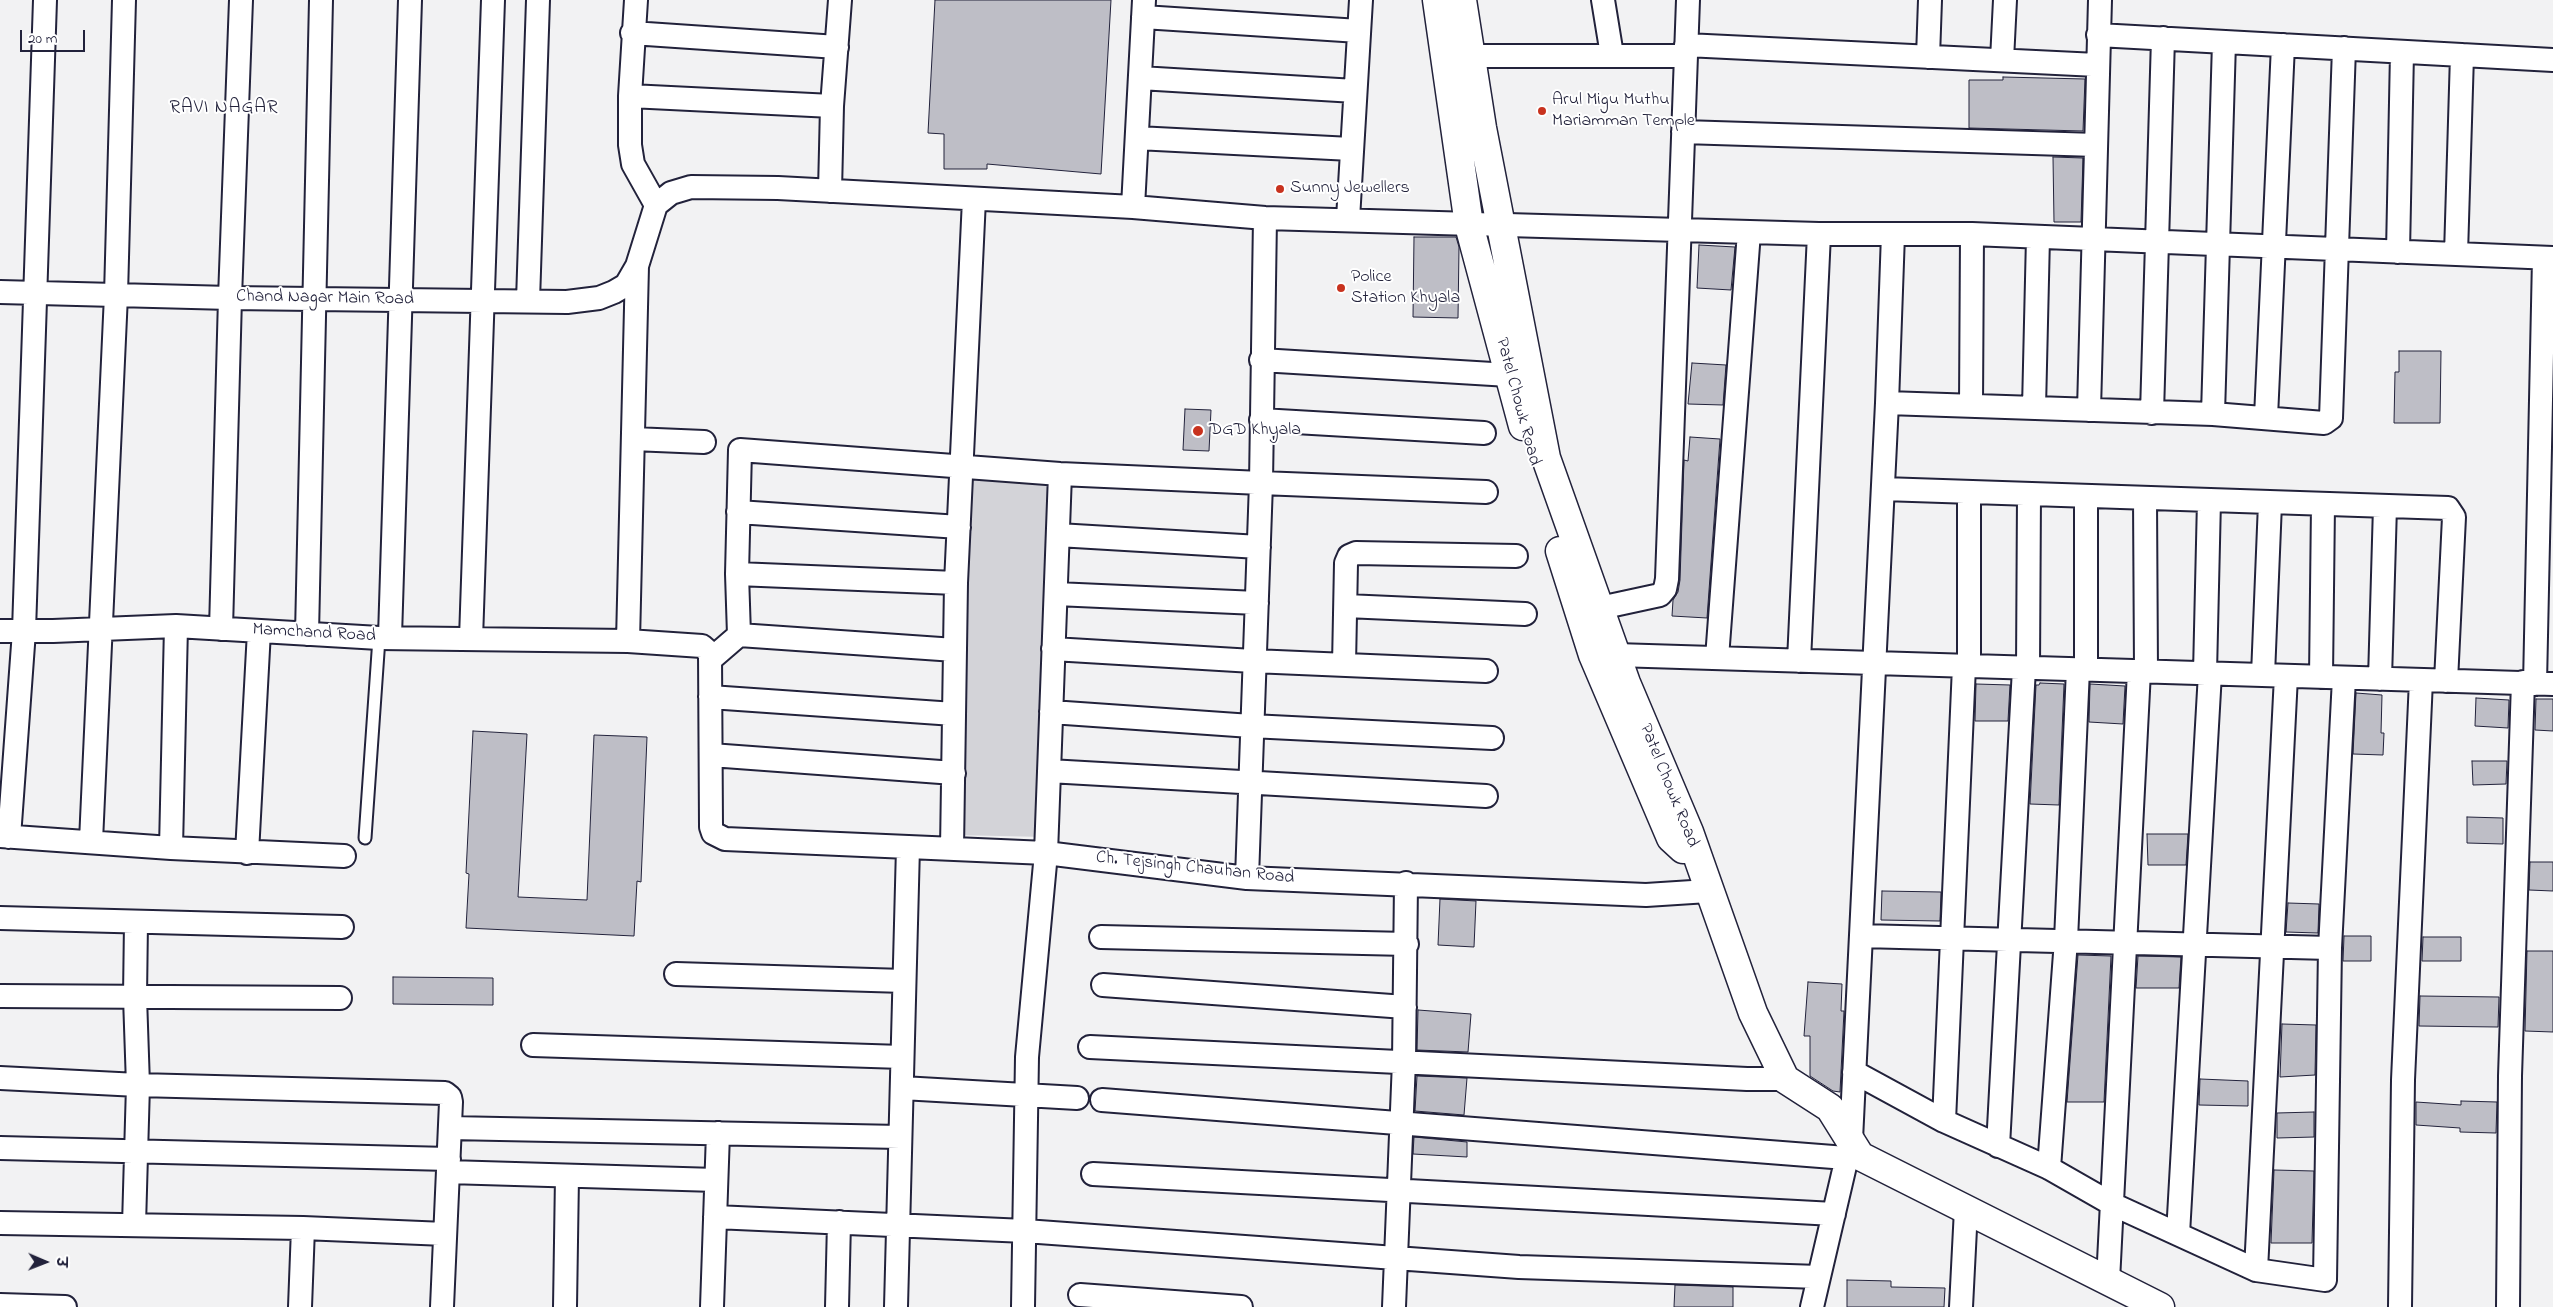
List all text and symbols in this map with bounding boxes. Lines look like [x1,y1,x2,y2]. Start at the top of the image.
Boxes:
scale bar [22,20,88,52]
text: 20 m [28,28,57,50]
place label: Arul Migu Muthu Mariamman Temple [1552,90,1695,132]
district label: RAVI NAGAR [168,98,280,120]
marker: Arul Migu Muthu Mariamman Temple [1536,105,1548,117]
place label: Sunny Jewellers [1290,178,1410,200]
marker: Sunny Jewellers [1274,183,1286,195]
place label: Police Station Khyala [1351,267,1460,310]
marker: Police Station Khyala [1335,282,1347,294]
street label: Chand Nagar Main Road [236,287,414,311]
street label: Patel Chowk Road [1490,336,1544,468]
place label: DGD Khyala [1209,420,1301,442]
marker: DGD Khyala [1191,424,1205,438]
street label: Mamchand Road [252,620,376,648]
street label: Patel Chowk Road [1633,721,1703,851]
street label: Ch. Tejsingh Chauhan Road [1095,848,1295,890]
north arrow [20,1237,70,1287]
text: उ [50,1257,71,1267]

